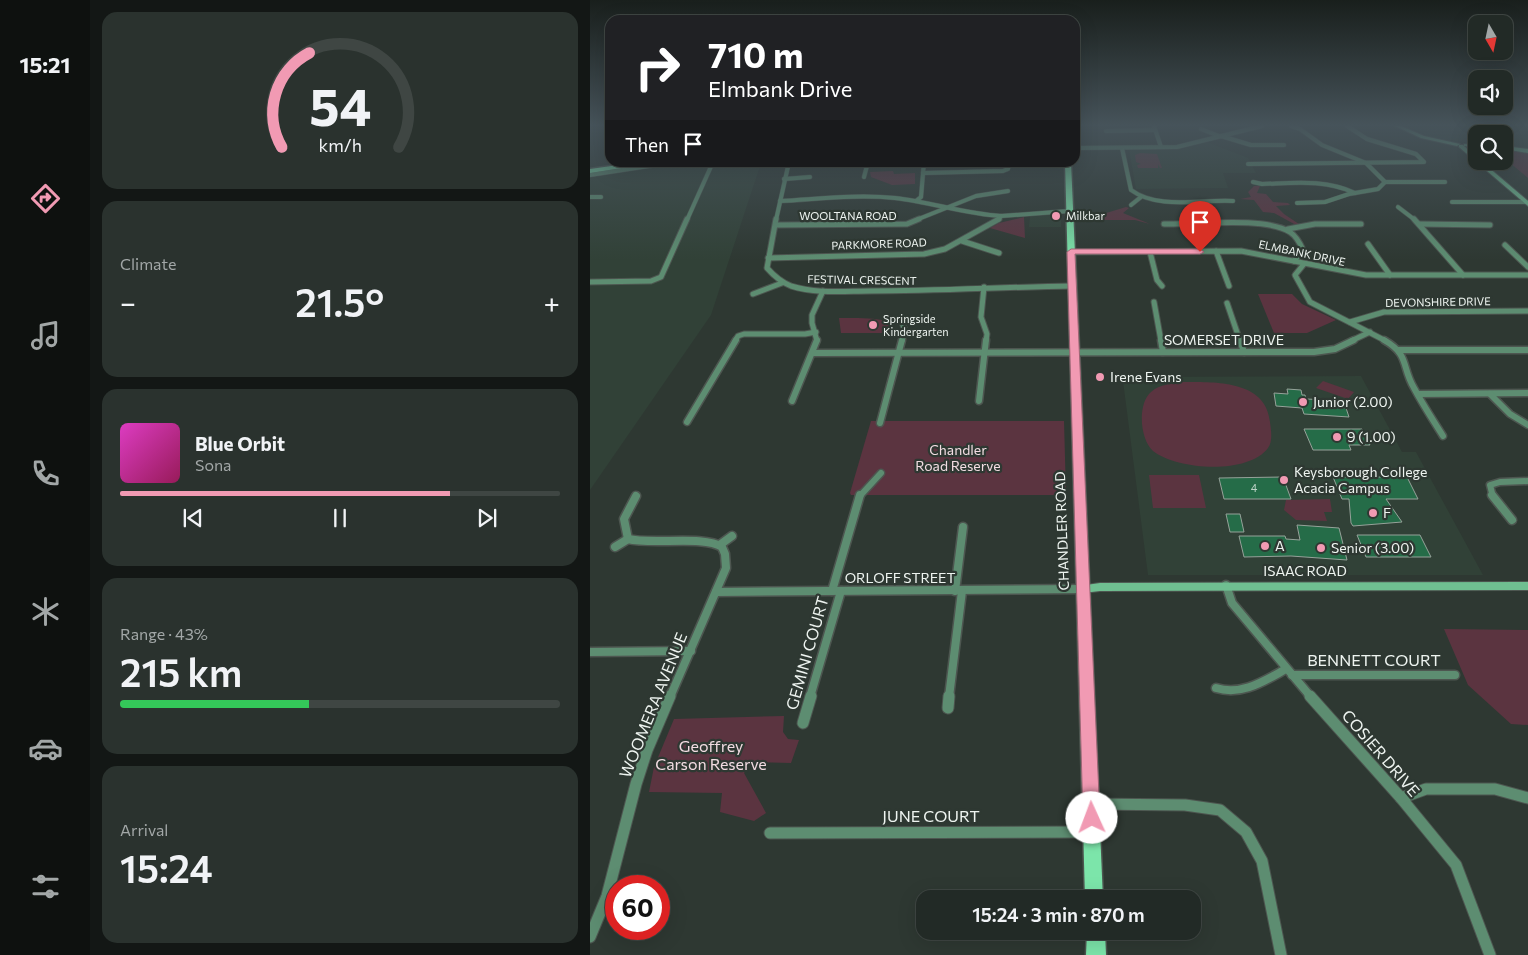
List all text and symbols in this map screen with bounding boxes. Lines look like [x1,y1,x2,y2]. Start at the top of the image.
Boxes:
north arrow [1468,15,1512,60]
map controls [1468,15,1513,170]
text: 710 m [708,32,804,75]
icon: right [625,35,690,100]
text: 15:21 [19,51,71,78]
button: sound [1468,70,1513,115]
text: 54 [309,73,371,137]
text: Elmbank Drive [708,75,852,102]
button: search [1468,125,1513,170]
icon: arrive [679,130,707,158]
text: Then [625,133,669,156]
text: km/h [318,134,362,156]
icon: directions [28,181,63,216]
pin [1179,201,1221,252]
icon: arrive [1186,208,1214,236]
street label: WOOLTANA ROAD [799,209,897,222]
place label: Milkbar [1066,209,1105,222]
marker: Milkbar [1050,210,1062,222]
street label: PARKMORE ROAD [831,235,927,252]
street label: ELMBANK DRIVE [1258,237,1347,268]
text: Climate [120,254,176,273]
street label: FESTIVAL CRESCENT [807,272,917,287]
text: 21.5° [295,278,384,325]
text: − [120,285,136,319]
text: + [544,285,560,319]
street label: DEVONSHIRE DRIVE [1385,294,1491,309]
place label: Springside Kindergarten [883,312,949,338]
icon: music [28,318,63,353]
marker: Springside Kindergarten [867,319,879,331]
street label: SOMERSET DRIVE [1164,331,1284,348]
place label: Irene Evans [1110,368,1182,385]
marker: Irene Evans [1094,371,1106,383]
place label: Junior (2.00) [1313,393,1393,410]
marker: Junior (2.00) [1297,396,1309,408]
place label: 9 (1.00) [1347,428,1396,445]
marker: 9 (1.00) [1331,431,1343,443]
text: Blue Orbit [195,432,285,455]
park label: Chandler Road Reserve [915,441,1001,474]
text: Sona [195,455,231,474]
icon: phone [28,456,63,491]
place label: Keysborough College Acacia Campus [1294,463,1427,496]
street label: CHANDLER ROAD [1051,471,1072,591]
marker: Keysborough College Acacia Campus [1278,474,1290,486]
house number: 4 [1251,481,1258,494]
icon: previous [179,504,207,532]
icon: pause [326,504,354,532]
icon: next [473,504,501,532]
place label: F [1383,504,1391,521]
marker: F [1367,507,1379,519]
place label: A [1275,537,1285,554]
place label: Senior (3.00) [1331,539,1414,556]
marker: A [1259,540,1271,552]
marker: Senior (3.00) [1315,542,1327,554]
street label: ISAAC ROAD [1263,562,1347,579]
street label: ORLOFF STREET [845,569,955,586]
icon: climate [28,594,63,629]
street label: GEMINI COURT [781,594,832,712]
text: Range · 43% [120,624,208,643]
street label: WOOMERA AVENUE [615,629,690,780]
text: 215 km [120,648,242,695]
street label: BENNETT COURT [1307,650,1441,669]
street label: COSIER DRIVE [1339,705,1424,800]
icon: car [28,731,63,766]
park label: Geoffrey Carson Reserve [655,736,767,773]
position arrow [1065,791,1117,843]
street label: JUNE COURT [882,806,980,825]
text: Arrival [120,820,168,839]
text: 15:24 [120,844,213,891]
icon: filters [28,869,63,904]
speed limit sign: 60 [605,875,670,940]
text: 15:24 · 3 min · 870 m [972,903,1145,926]

